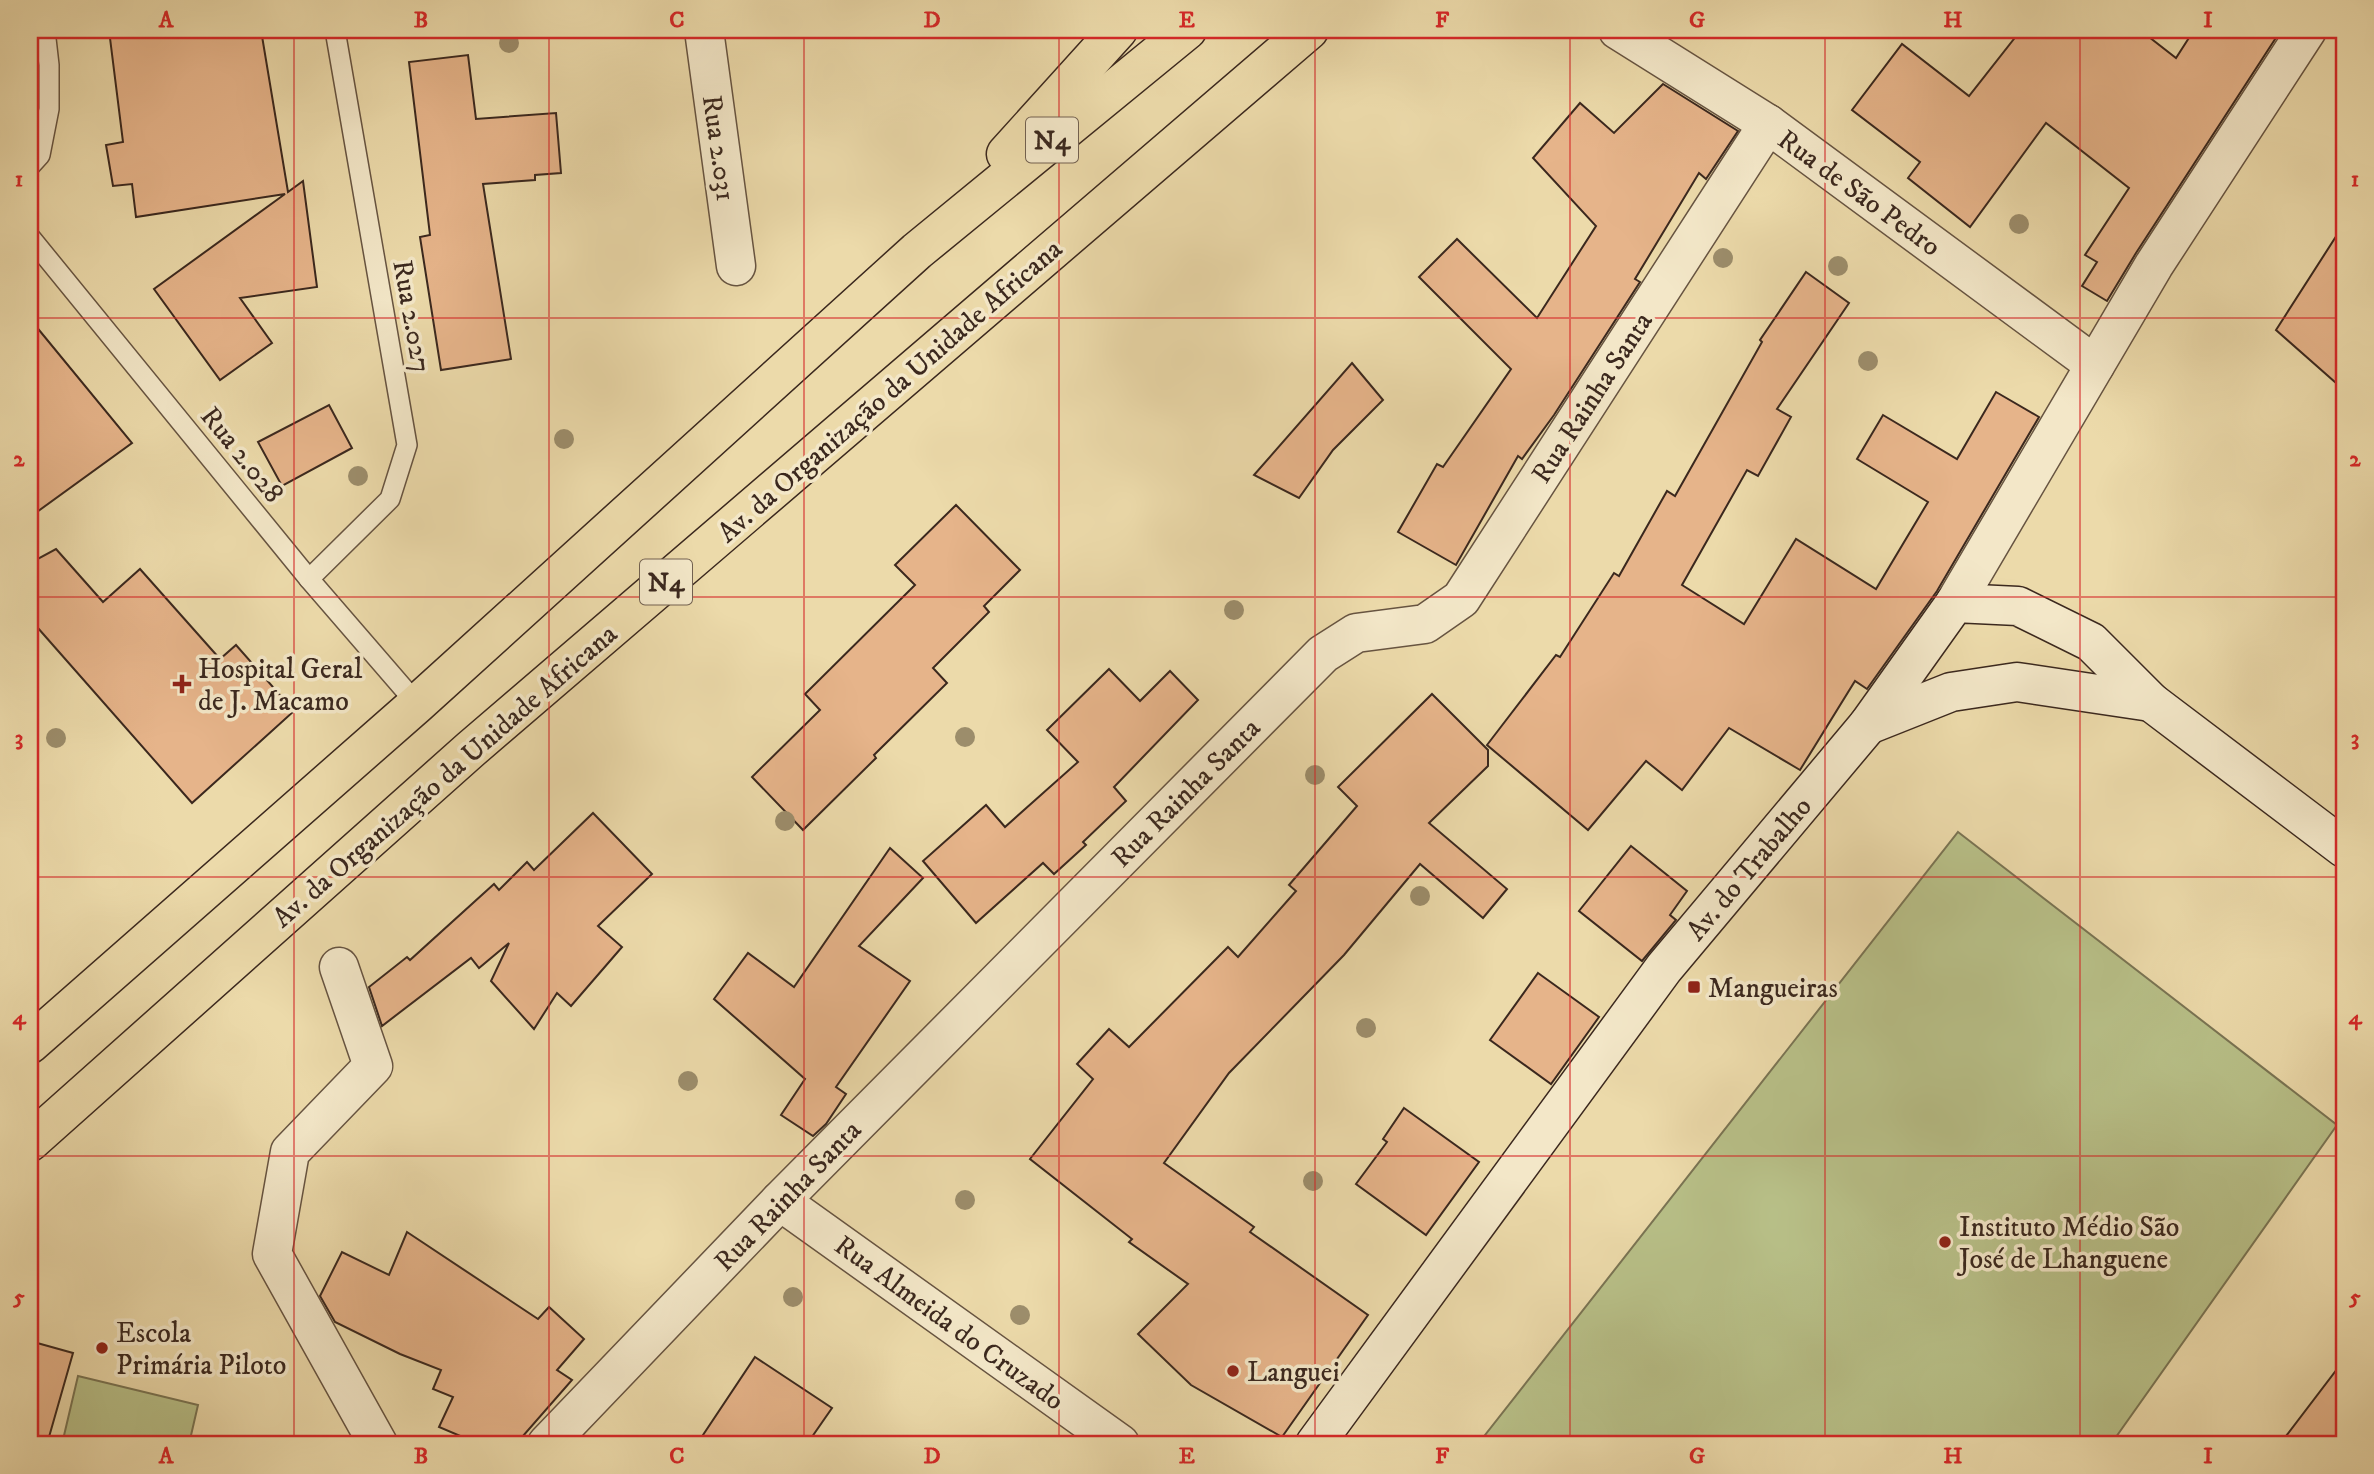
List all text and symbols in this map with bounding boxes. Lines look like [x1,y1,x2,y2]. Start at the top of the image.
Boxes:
text: A [158,6,175,35]
text: B [414,6,428,35]
text: C [669,6,685,35]
text: D [923,6,941,35]
text: E [1179,6,1195,35]
text: F [1435,6,1450,35]
text: G [1689,6,1705,35]
text: H [1943,6,1963,35]
text: I [2203,6,2213,35]
street label: Rua 2.031 [694,93,743,203]
road number: N4 [1026,118,1078,162]
street label: Rua de São Pedro [1771,122,1948,264]
text: 1 [15,165,23,194]
text: 1 [2351,165,2359,194]
street label: Av. da Organização da Unidade Africana [710,232,1070,551]
street label: Rua 2.027 [384,257,439,375]
street label: Rua Rainha Santa [1524,306,1661,490]
street label: Rua 2.028 [192,400,291,510]
text: 2 [13,445,25,474]
text: 2 [2349,445,2361,474]
road number: N4 [640,560,692,604]
street label: Av. da Organização da Unidade Africana [265,617,625,936]
place label: Hospital Geral de J. Macamo [198,652,363,719]
marker: Hospital Geral de J. Macamo [172,674,192,694]
street label: Rua Rainha Santa [1104,711,1268,875]
text: 3 [15,724,23,753]
text: 3 [2351,724,2359,753]
street label: Av. do Trabalho [1679,790,1820,948]
place label: Mangueiras [1708,971,1838,1006]
marker: Mangueiras [1686,979,1702,995]
text: 4 [12,1003,27,1032]
text: 4 [2348,1003,2363,1032]
street label: Rua Rainha Santa [707,1113,869,1279]
place label: Instituto Médio São José de Lhanguene [1956,1210,2179,1277]
street label: Rua Almeida do Cruzado [827,1228,1071,1418]
marker: Instituto Médio São José de Lhanguene [1937,1234,1953,1250]
text: 5 [12,1283,25,1312]
text: 5 [2348,1283,2361,1312]
place label: Escola Primária Piloto [116,1316,286,1383]
marker: Escola Primária Piloto [94,1340,110,1356]
place label: Languei [1247,1355,1340,1390]
marker: Languei [1225,1363,1241,1379]
text: A [158,1442,175,1471]
text: B [414,1442,428,1471]
text: C [669,1442,685,1471]
text: D [923,1442,941,1471]
text: E [1179,1442,1195,1471]
text: F [1435,1442,1450,1471]
text: G [1689,1442,1705,1471]
text: H [1943,1442,1963,1471]
text: I [2203,1442,2213,1471]

